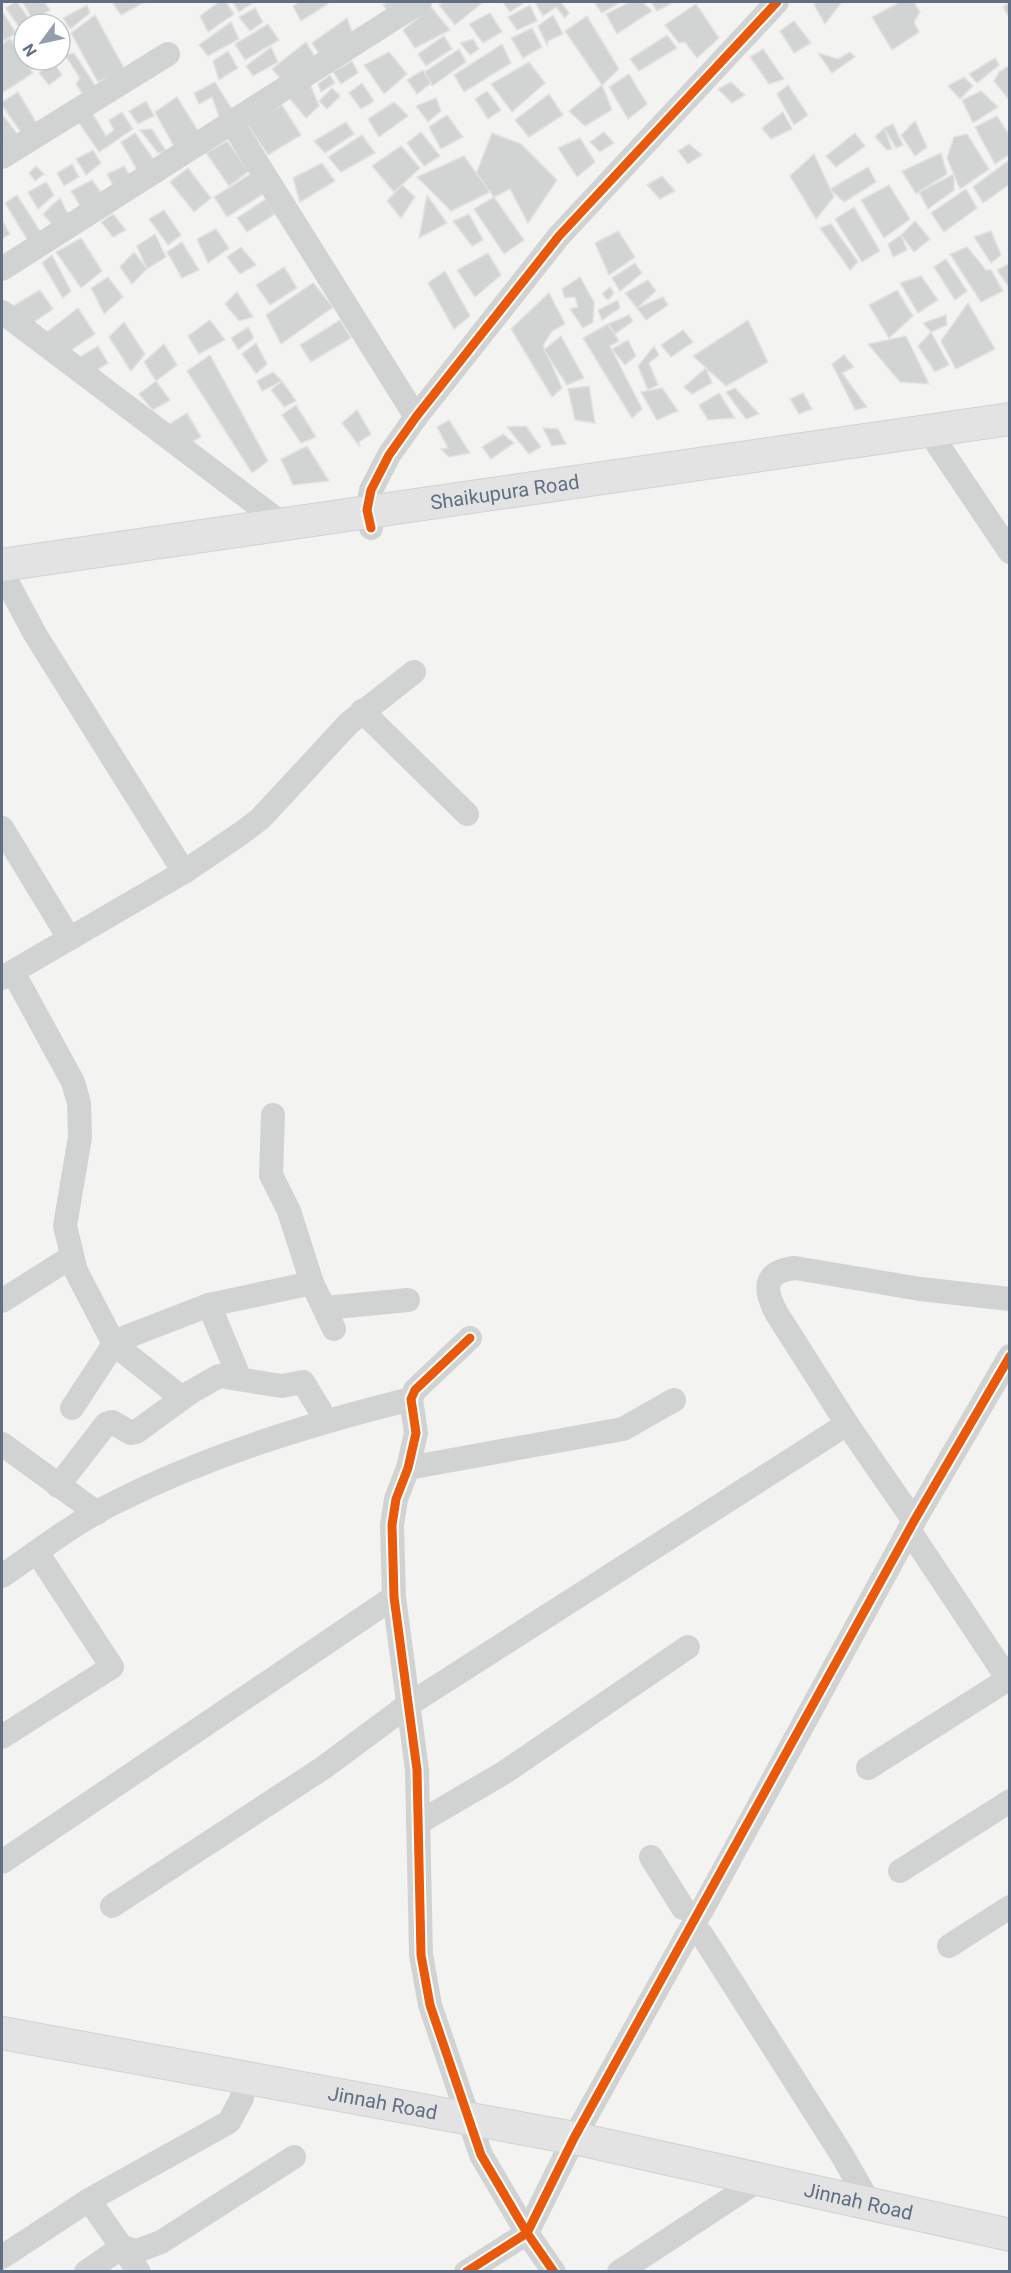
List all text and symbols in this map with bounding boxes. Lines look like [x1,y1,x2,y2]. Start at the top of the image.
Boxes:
north arrow [12,12,72,72]
text: N [19,40,41,60]
street label: Shaikupura Road [429,470,581,515]
street label: Jinnah Road [326,2081,439,2125]
street label: Jinnah Road [802,2178,915,2225]

